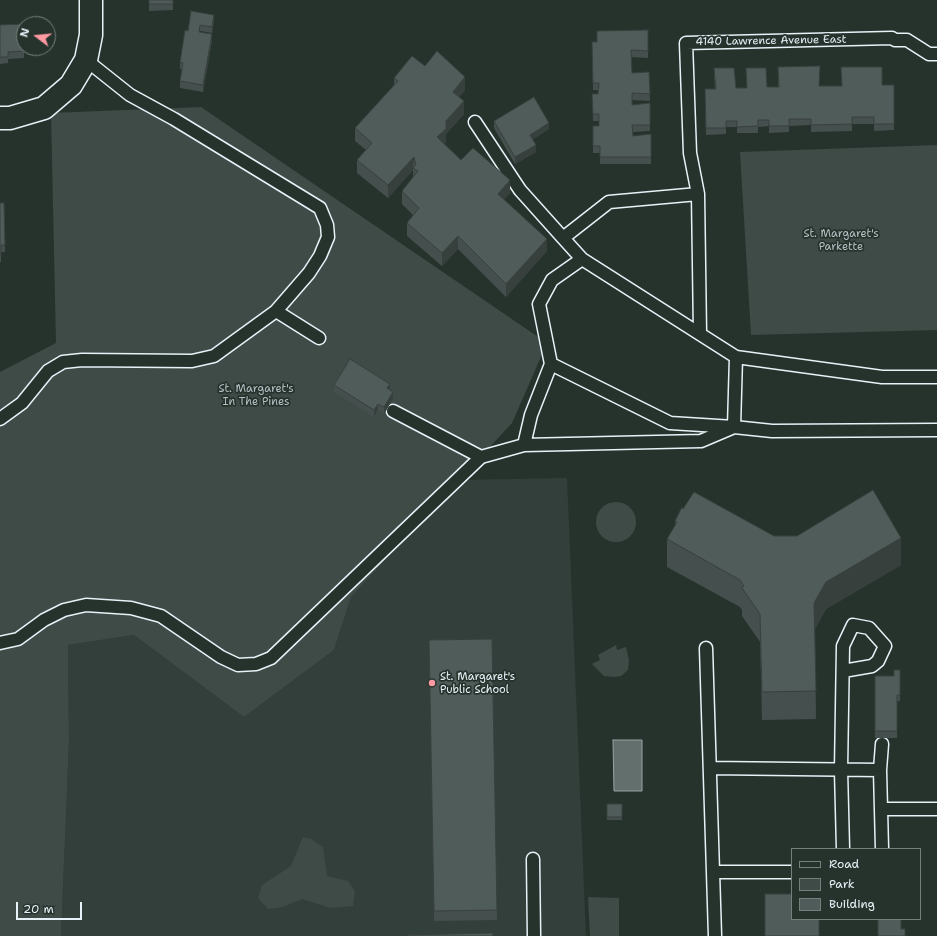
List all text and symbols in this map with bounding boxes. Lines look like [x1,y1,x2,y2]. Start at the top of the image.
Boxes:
north arrow [16,16,56,56]
text: N [17,27,33,39]
street label: 4140 Lawrence Avenue East [695,33,847,49]
park label: St. Margaret's Parkette [803,227,879,253]
park label: St. Margaret's In The Pines [218,382,294,408]
place label: St. Margaret's Public School [440,670,515,696]
marker: St. Margaret's Public School [427,678,437,688]
legend [791,848,921,920]
text: Road [829,856,859,872]
text: Park [829,876,855,892]
scale bar [18,894,84,920]
text: Building [829,896,875,912]
text: 20 m [23,901,54,917]

